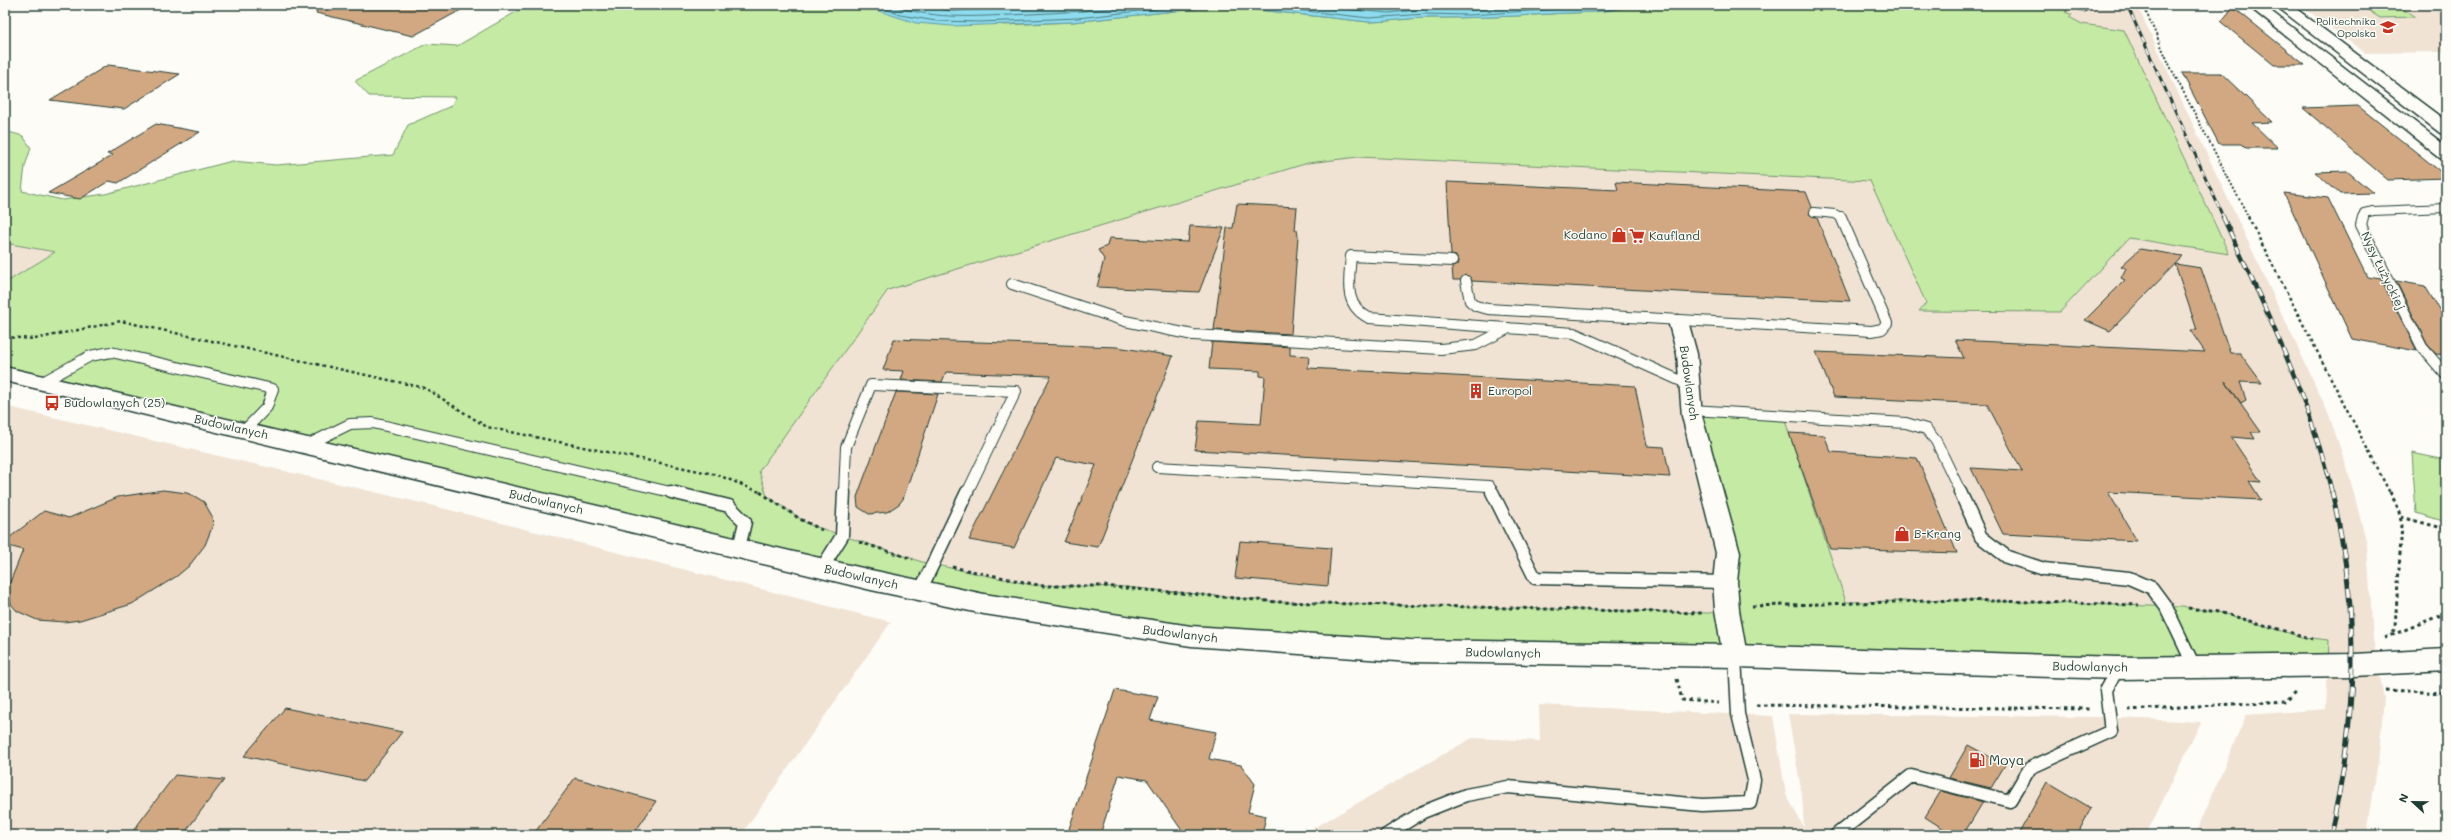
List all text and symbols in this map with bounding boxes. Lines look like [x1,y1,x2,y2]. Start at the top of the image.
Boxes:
place label: Politechnika Opolska [2316,14,2376,40]
school or university icon: Politechnika Opolska [2379,18,2397,36]
place label: Kodano [1564,226,1607,242]
shop icon: Kodano [1610,226,1628,244]
supermarket icon: Kaufland [1628,227,1646,245]
place label: Kaufland [1649,227,1700,243]
street label: Nysy Łużyckiej [2358,229,2410,312]
street label: Budowlanych [1677,344,1703,421]
building icon: Europol [1467,382,1485,400]
place label: Europol [1488,382,1532,398]
bus stop icon: Budowlanych (25) [43,394,61,412]
place label: Budowlanych (25) [64,394,165,410]
street label: Budowlanych [193,410,270,442]
street label: Budowlanych [508,485,585,517]
shop icon: B-Krang [1893,525,1911,543]
place label: B-Krang [1914,525,1961,541]
street label: Budowlanych [823,560,900,592]
street label: Budowlanych [1142,620,1219,646]
street label: Budowlanych [1465,643,1541,661]
street label: Budowlanych [2052,657,2128,675]
place label: Moya [1989,750,2025,769]
fuel station icon: Moya [1968,751,1986,769]
north arrow [2393,782,2433,822]
text: N [2395,791,2412,805]

